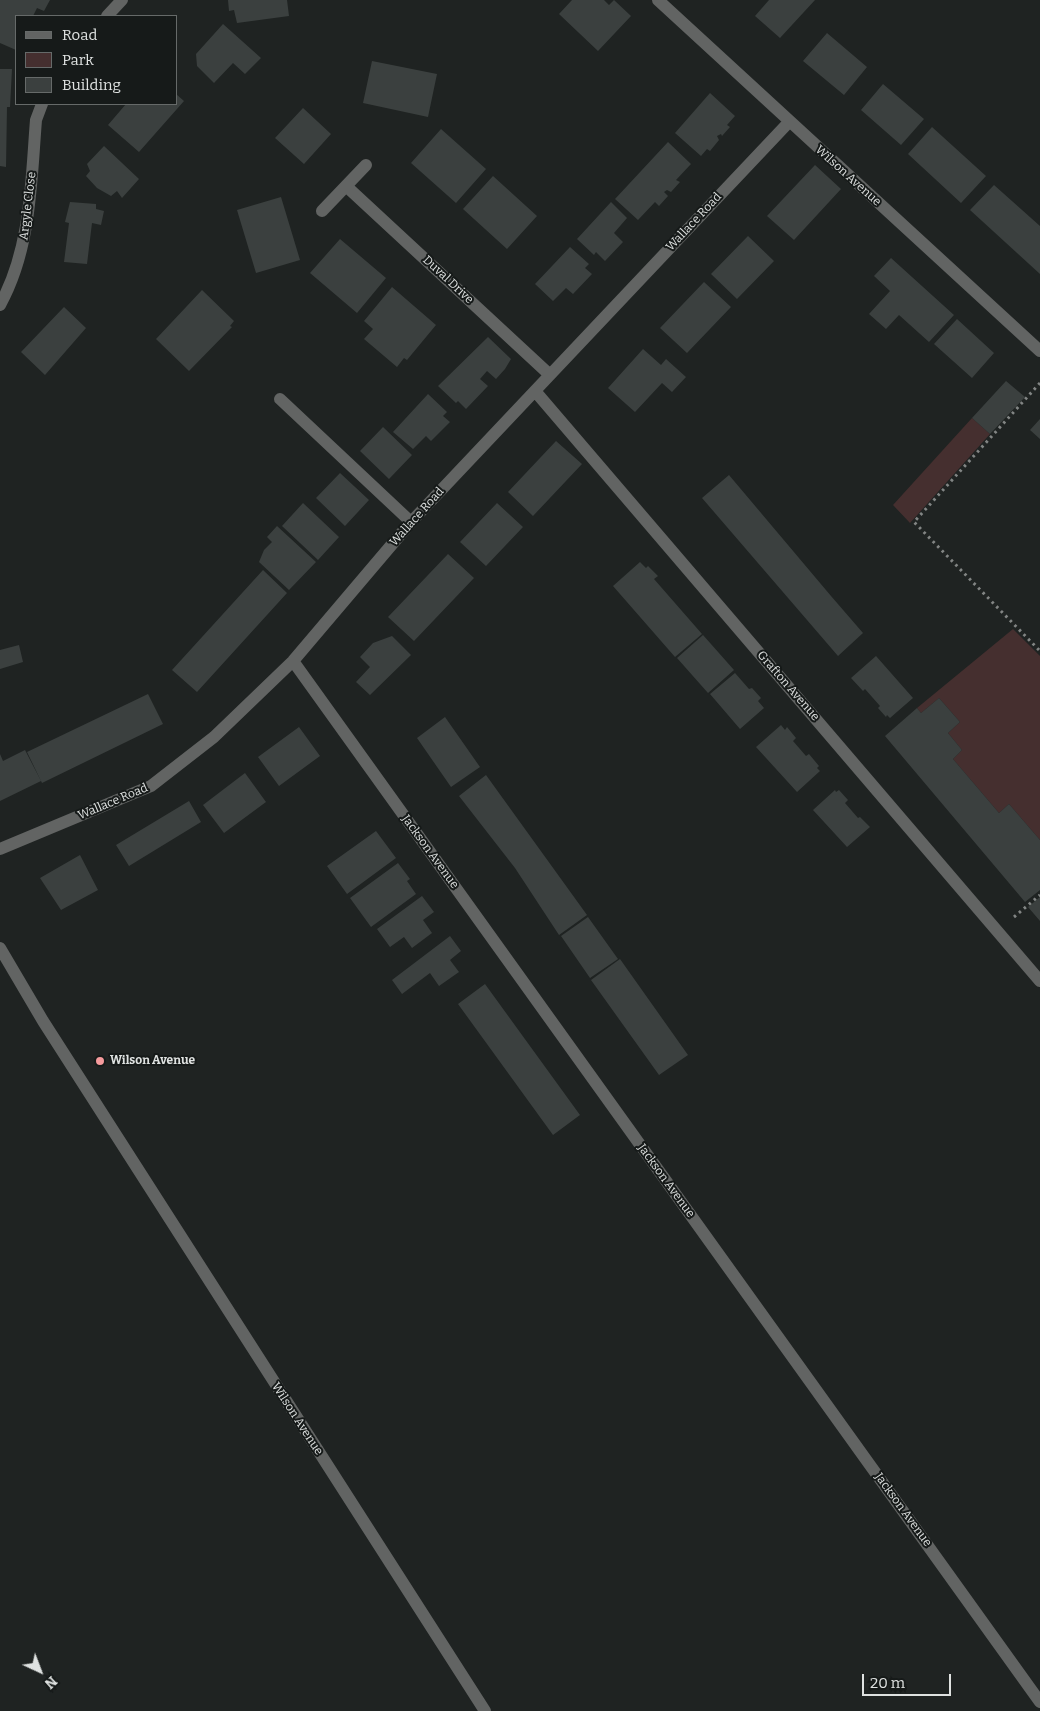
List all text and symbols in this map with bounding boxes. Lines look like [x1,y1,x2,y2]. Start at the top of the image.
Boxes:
legend [15,15,178,105]
text: Road [62,26,97,44]
text: Park [62,51,94,69]
text: Building [62,76,121,94]
street label: Wilson Avenue [812,143,884,209]
street label: Argyle Close [17,171,39,241]
street label: Wallace Road [663,190,725,254]
street label: Duval Drive [420,253,476,307]
street label: Wallace Road [387,485,447,549]
street label: Grafton Avenue [754,648,822,724]
street label: Wallace Road [76,781,150,823]
street label: Jackson Avenue [398,812,462,892]
place label: Wilson Avenue [110,1054,195,1068]
marker: Wilson Avenue [94,1055,106,1067]
street label: Jackson Avenue [634,1141,698,1221]
street label: Wilson Avenue [268,1380,326,1458]
street label: Jackson Avenue [871,1470,935,1550]
north arrow [15,1646,65,1696]
scale bar [865,1664,954,1696]
text: N [41,1672,60,1692]
text: 20 m [870,1674,905,1692]

